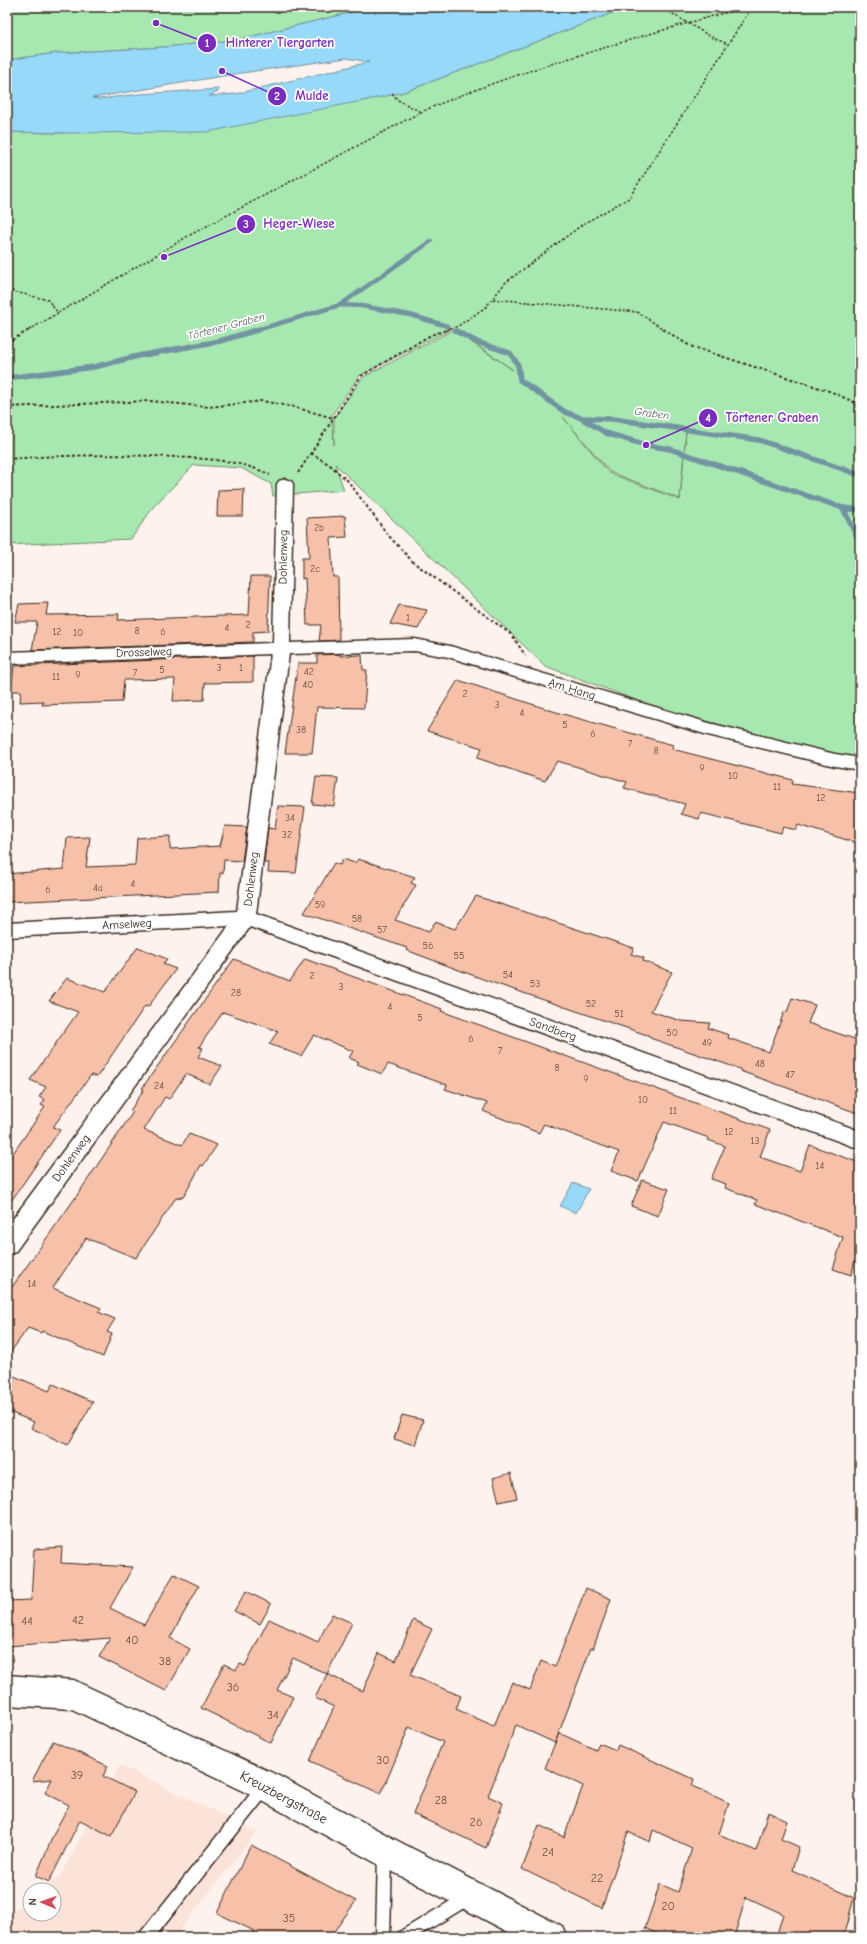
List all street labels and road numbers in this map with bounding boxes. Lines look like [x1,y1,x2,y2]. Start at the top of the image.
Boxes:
street label: Dohlenweg [276,529,290,585]
street label: Drosselweg [116,644,172,660]
street label: Am Hang [547,675,597,703]
street label: Dohlenweg [241,851,261,907]
street label: Amselweg [102,916,152,932]
street label: Sandberg [528,1014,578,1044]
street label: Dohlenweg [49,1132,93,1184]
street label: Kreuzbergstraße [237,1767,331,1828]

